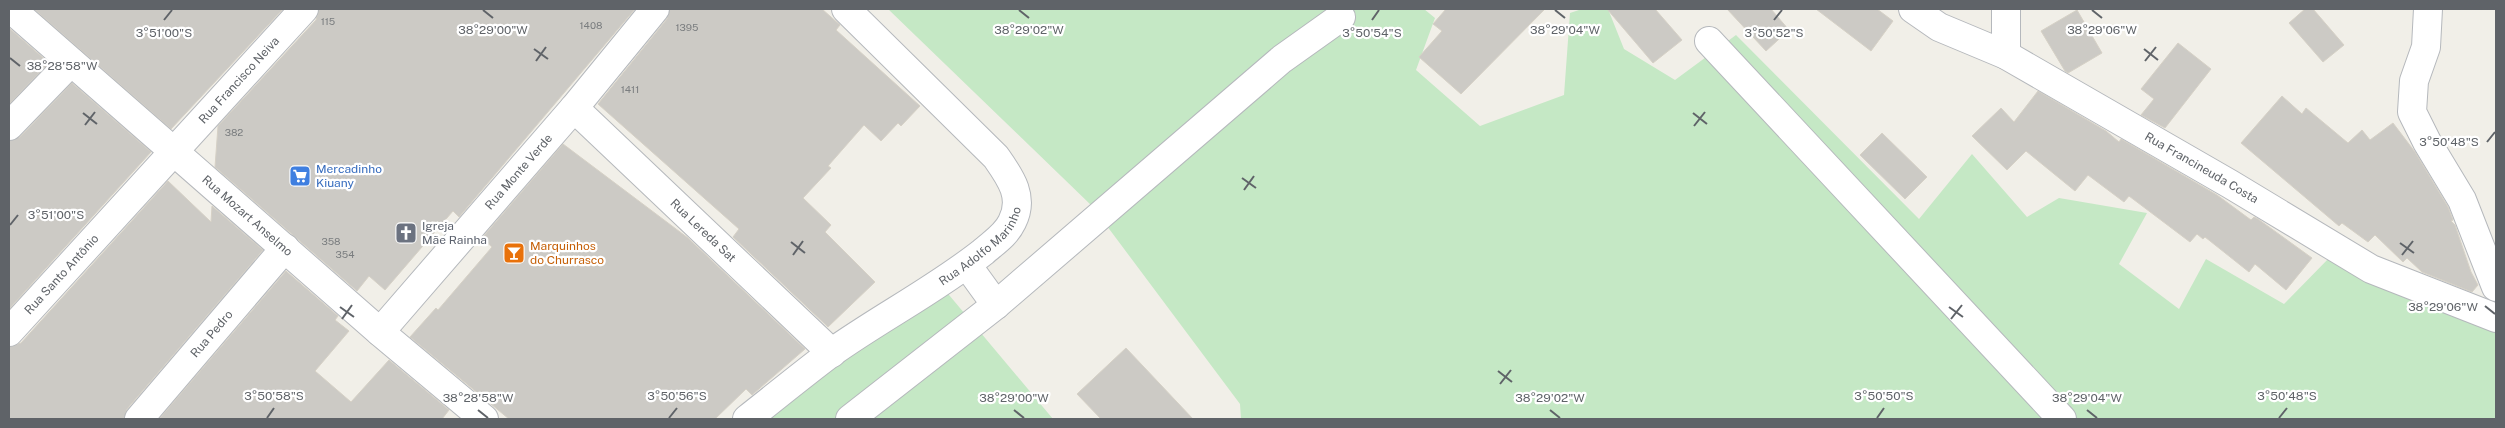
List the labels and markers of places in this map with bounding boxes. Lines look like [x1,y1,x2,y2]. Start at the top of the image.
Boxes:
place label: Mercadinho Kiuany [316,162,382,190]
supermarket icon: Mercadinho Kiuany [288,164,312,188]
place label: Igreja Mãe Rainha [422,219,487,247]
church icon: Igreja Mãe Rainha [394,221,418,245]
place label: Marquinhos do Churrasco [530,239,604,267]
bar icon: Marquinhos do Churrasco [502,241,526,265]

